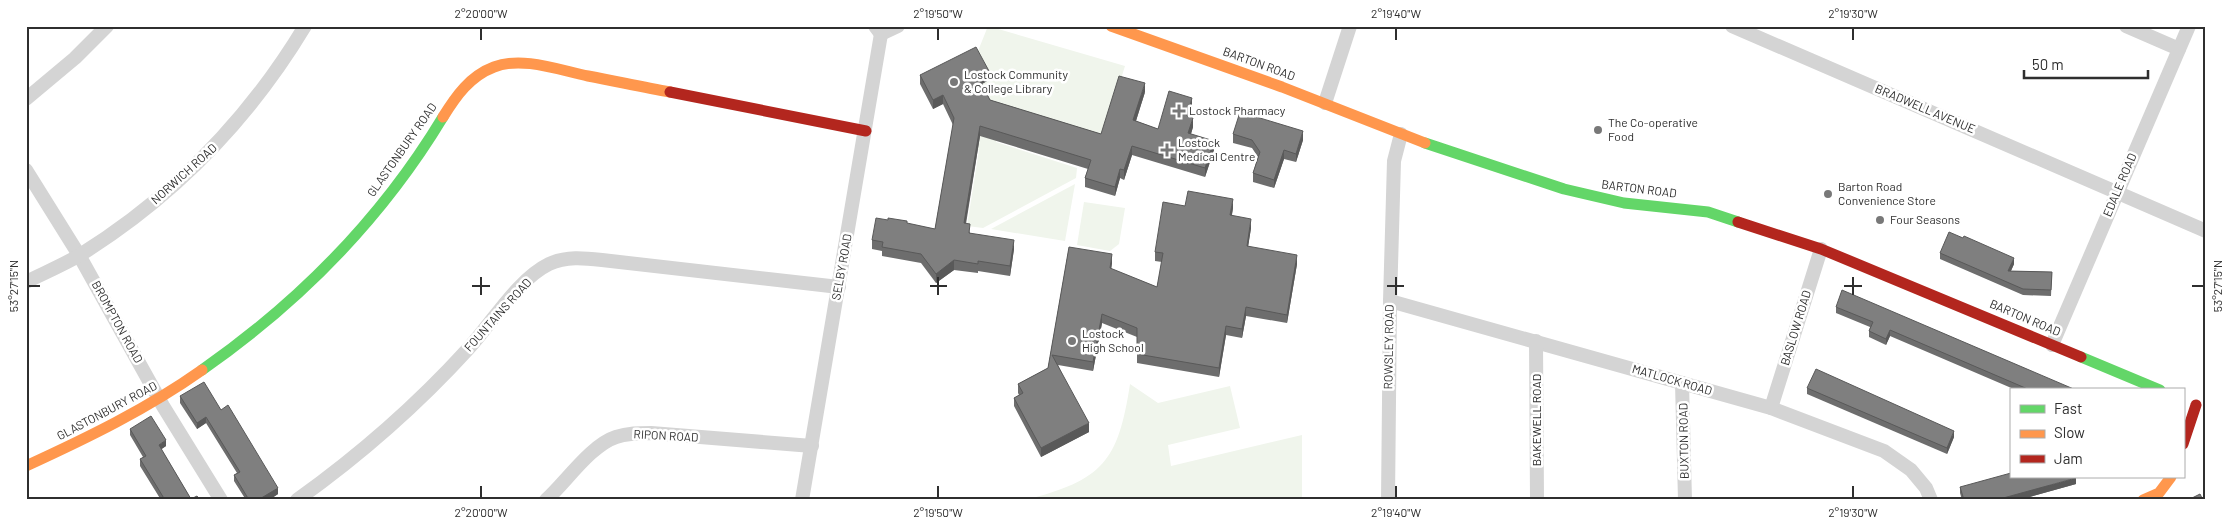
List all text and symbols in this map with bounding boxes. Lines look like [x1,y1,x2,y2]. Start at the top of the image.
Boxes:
text: 2°20'00"W [454,6,508,20]
text: 2°19'50"W [913,6,963,20]
text: 2°19'40"W [1371,6,1421,20]
text: 2°19'30"W [1828,6,1878,20]
street label: BARTON ROAD [1221,44,1297,83]
scale bar [2024,48,2148,80]
text: 50 m [2032,55,2064,73]
place label: Lostock Community & College Library [964,67,1068,95]
marker: Lostock Community & College Library [948,76,960,88]
street label: BRADWELL AVENUE [1873,81,1978,136]
street label: GLASTONBURY ROAD [364,100,439,199]
place label: Lostock Pharmacy [1189,103,1286,117]
marker: Lostock Pharmacy [1173,105,1185,117]
place label: The Co-operative Food [1608,115,1698,143]
marker: The Co-operative Food [1592,124,1604,136]
place label: Lostock Medical Centre [1178,135,1255,163]
street label: NORWICH ROAD [148,140,219,206]
marker: Lostock Medical Centre [1160,143,1174,157]
street label: EDALE ROAD [2099,151,2139,218]
street label: BARTON ROAD [1601,176,1677,200]
place label: Barton Road Convenience Store [1838,179,1936,207]
marker: Barton Road Convenience Store [1822,188,1834,200]
place label: Four Seasons [1890,212,1960,226]
marker: Four Seasons [1874,214,1886,226]
street label: SELBY ROAD [828,233,854,301]
text: 53°27'15"N [6,260,20,312]
text: 53°27'15"N [2210,260,2224,312]
street label: FOUNTAINS ROAD [461,275,534,354]
street label: BROMPTON ROAD [90,278,146,365]
street label: BASLOW ROAD [1777,289,1813,367]
street label: BARTON ROAD [1988,296,2063,338]
street label: ROWSLEY ROAD [1380,304,1396,390]
place label: Lostock High School [1082,326,1144,354]
marker: Lostock High School [1066,335,1078,347]
street label: MATLOCK ROAD [1631,361,1714,397]
street label: BAKEWELL ROAD [1529,374,1543,466]
street label: GLASTONBURY ROAD [54,378,159,442]
legend [2010,388,2184,478]
text: Fast [2054,399,2082,417]
street label: BUXTON ROAD [1675,403,1691,479]
text: Slow [2054,423,2085,441]
street label: RIPON ROAD [633,426,699,444]
text: Jam [2054,449,2083,467]
text: 2°20'00"W [454,505,508,519]
text: 2°19'50"W [913,505,963,519]
text: 2°19'40"W [1371,505,1421,519]
text: 2°19'30"W [1828,505,1878,519]

